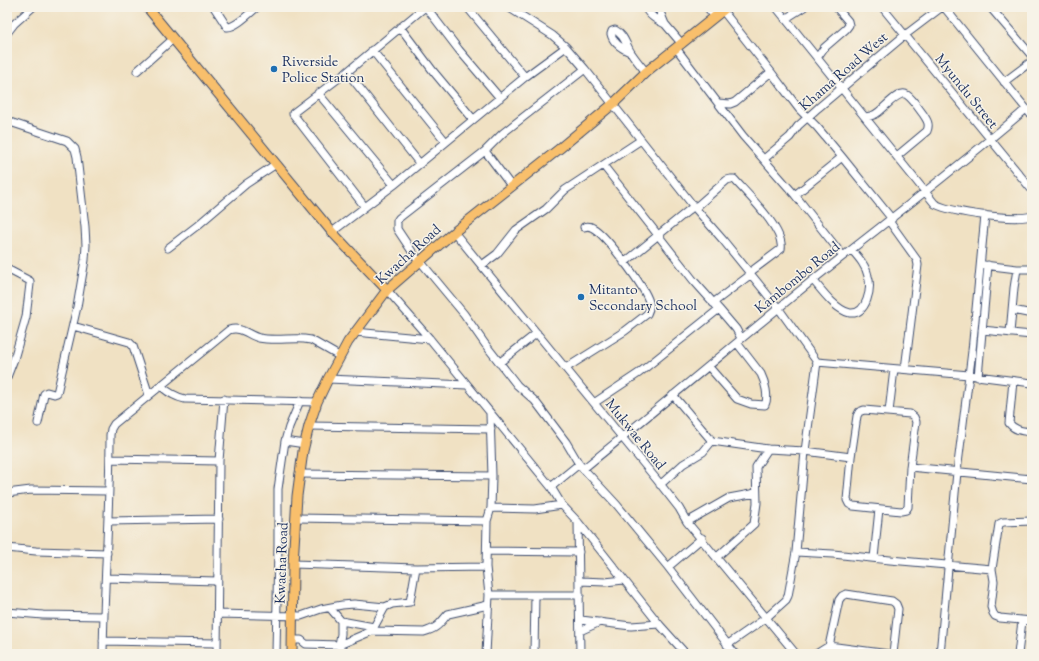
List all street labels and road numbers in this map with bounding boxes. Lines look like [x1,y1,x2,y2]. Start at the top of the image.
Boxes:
street label: Khama Road West [796,28,893,117]
street label: Myundu Street [929,51,1002,134]
street label: Kwacha Road [372,221,446,290]
street label: Kambombo Road [751,238,845,319]
street label: Mukwae Road [600,396,669,475]
street label: Kwacha Road [272,522,294,604]

